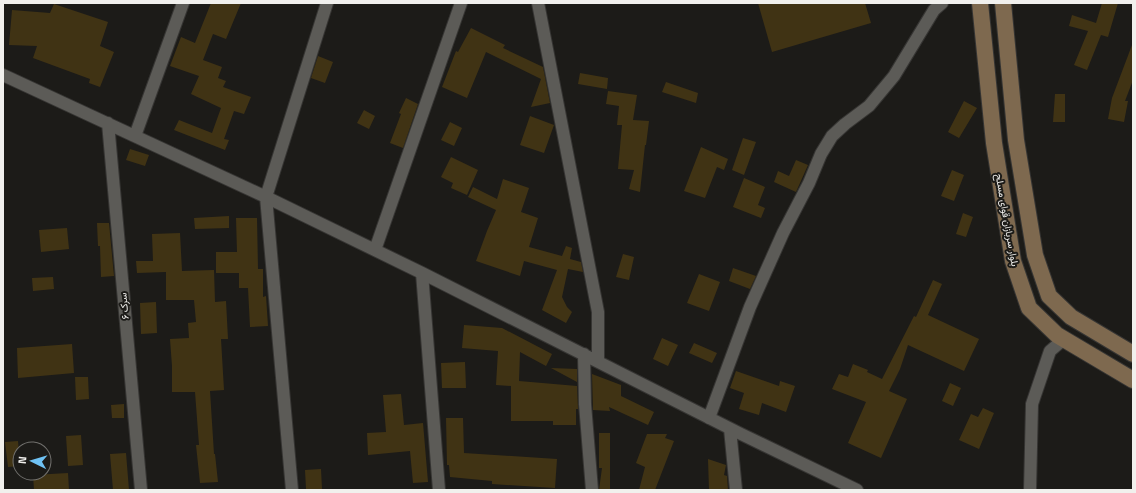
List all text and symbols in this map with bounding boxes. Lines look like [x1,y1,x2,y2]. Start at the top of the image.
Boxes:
street label: بلوار سربازان قوای مسلح [991,172,1023,268]
street label: سرک ۶ [115,292,133,320]
north arrow [12,441,52,481]
text: N [14,456,30,465]

